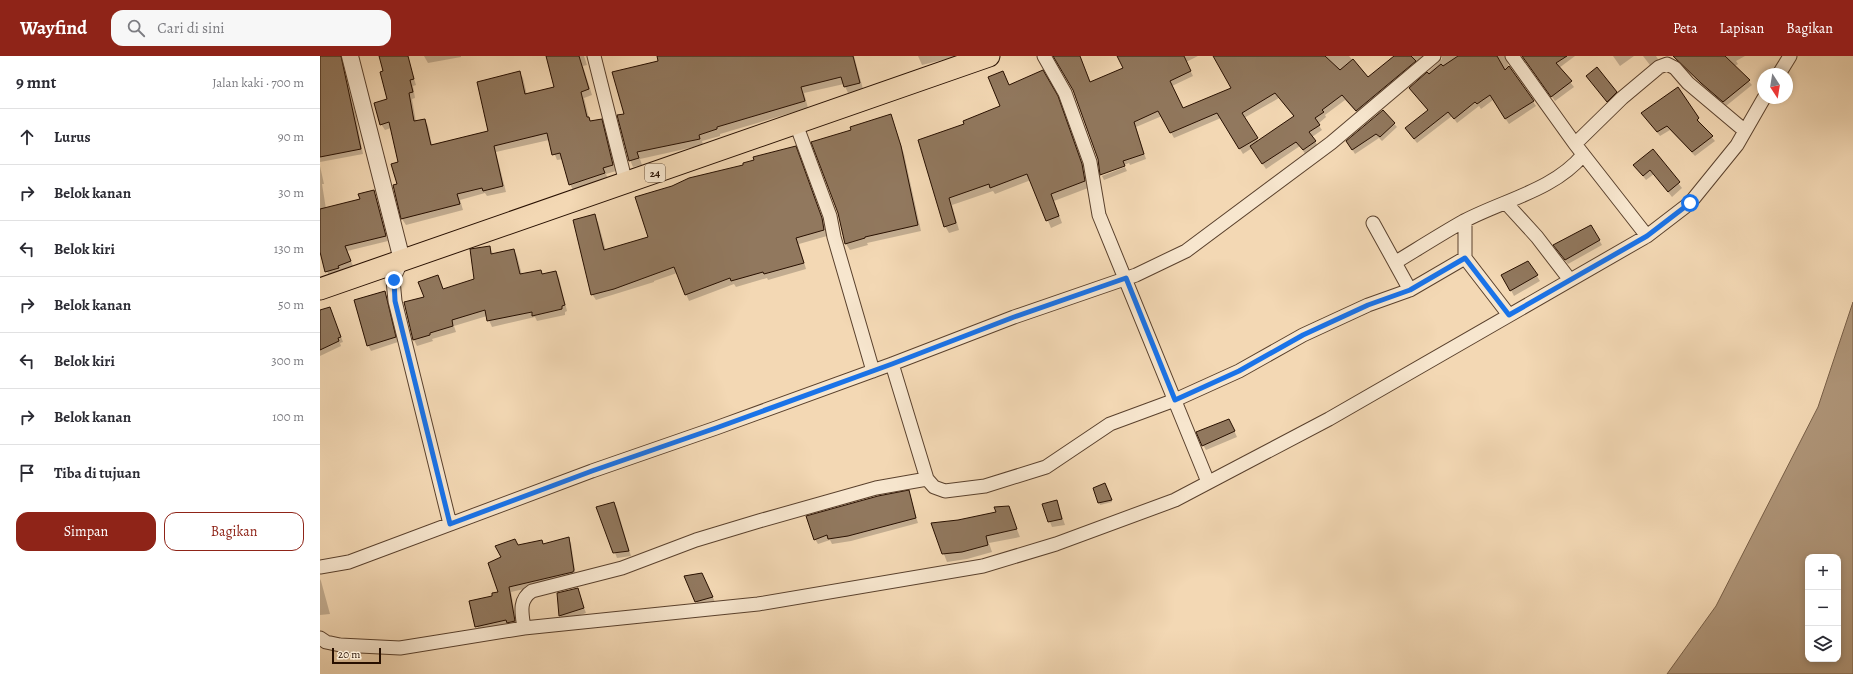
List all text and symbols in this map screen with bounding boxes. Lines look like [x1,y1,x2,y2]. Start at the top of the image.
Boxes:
search box [111,10,391,46]
text: Wayfind [20,15,87,41]
icon: search [125,17,147,39]
text: Cari di sini [157,18,225,38]
text: Peta [1673,19,1697,38]
text: Lapisan [1719,19,1764,38]
text: Bagikan [1786,19,1833,38]
north arrow [1757,68,1793,104]
text: 9 mnt [16,71,56,94]
text: Jalan kaki · 700 m [212,74,304,91]
icon: ahead [16,126,38,148]
text: Lurus [54,127,91,147]
text: 90 m [278,128,304,145]
road number: 24 [645,164,665,182]
icon: right [16,182,38,204]
text: Belok kanan [54,183,131,203]
text: 30 m [278,184,304,201]
route start [1681,194,1699,212]
icon: left [16,238,38,260]
text: Belok kiri [54,239,115,259]
text: 130 m [274,240,304,257]
route end [385,271,403,289]
icon: right [16,294,38,316]
text: Belok kanan [54,295,131,315]
text: 50 m [278,296,304,313]
icon: left [16,350,38,372]
text: Belok kiri [54,351,115,371]
text: 300 m [271,352,304,369]
icon: right [16,406,38,428]
text: Belok kanan [54,407,131,427]
text: 100 m [272,408,304,425]
icon: arrive [16,462,38,484]
text: Tiba di tujuan [54,463,140,483]
button: Simpan [16,512,156,551]
button: Bagikan [164,512,304,551]
map controls [1805,554,1841,662]
button: + [1805,554,1841,590]
button: − [1805,590,1841,626]
button: layers [1805,626,1841,662]
scale bar [332,646,381,665]
text: 20 m [338,647,360,662]

